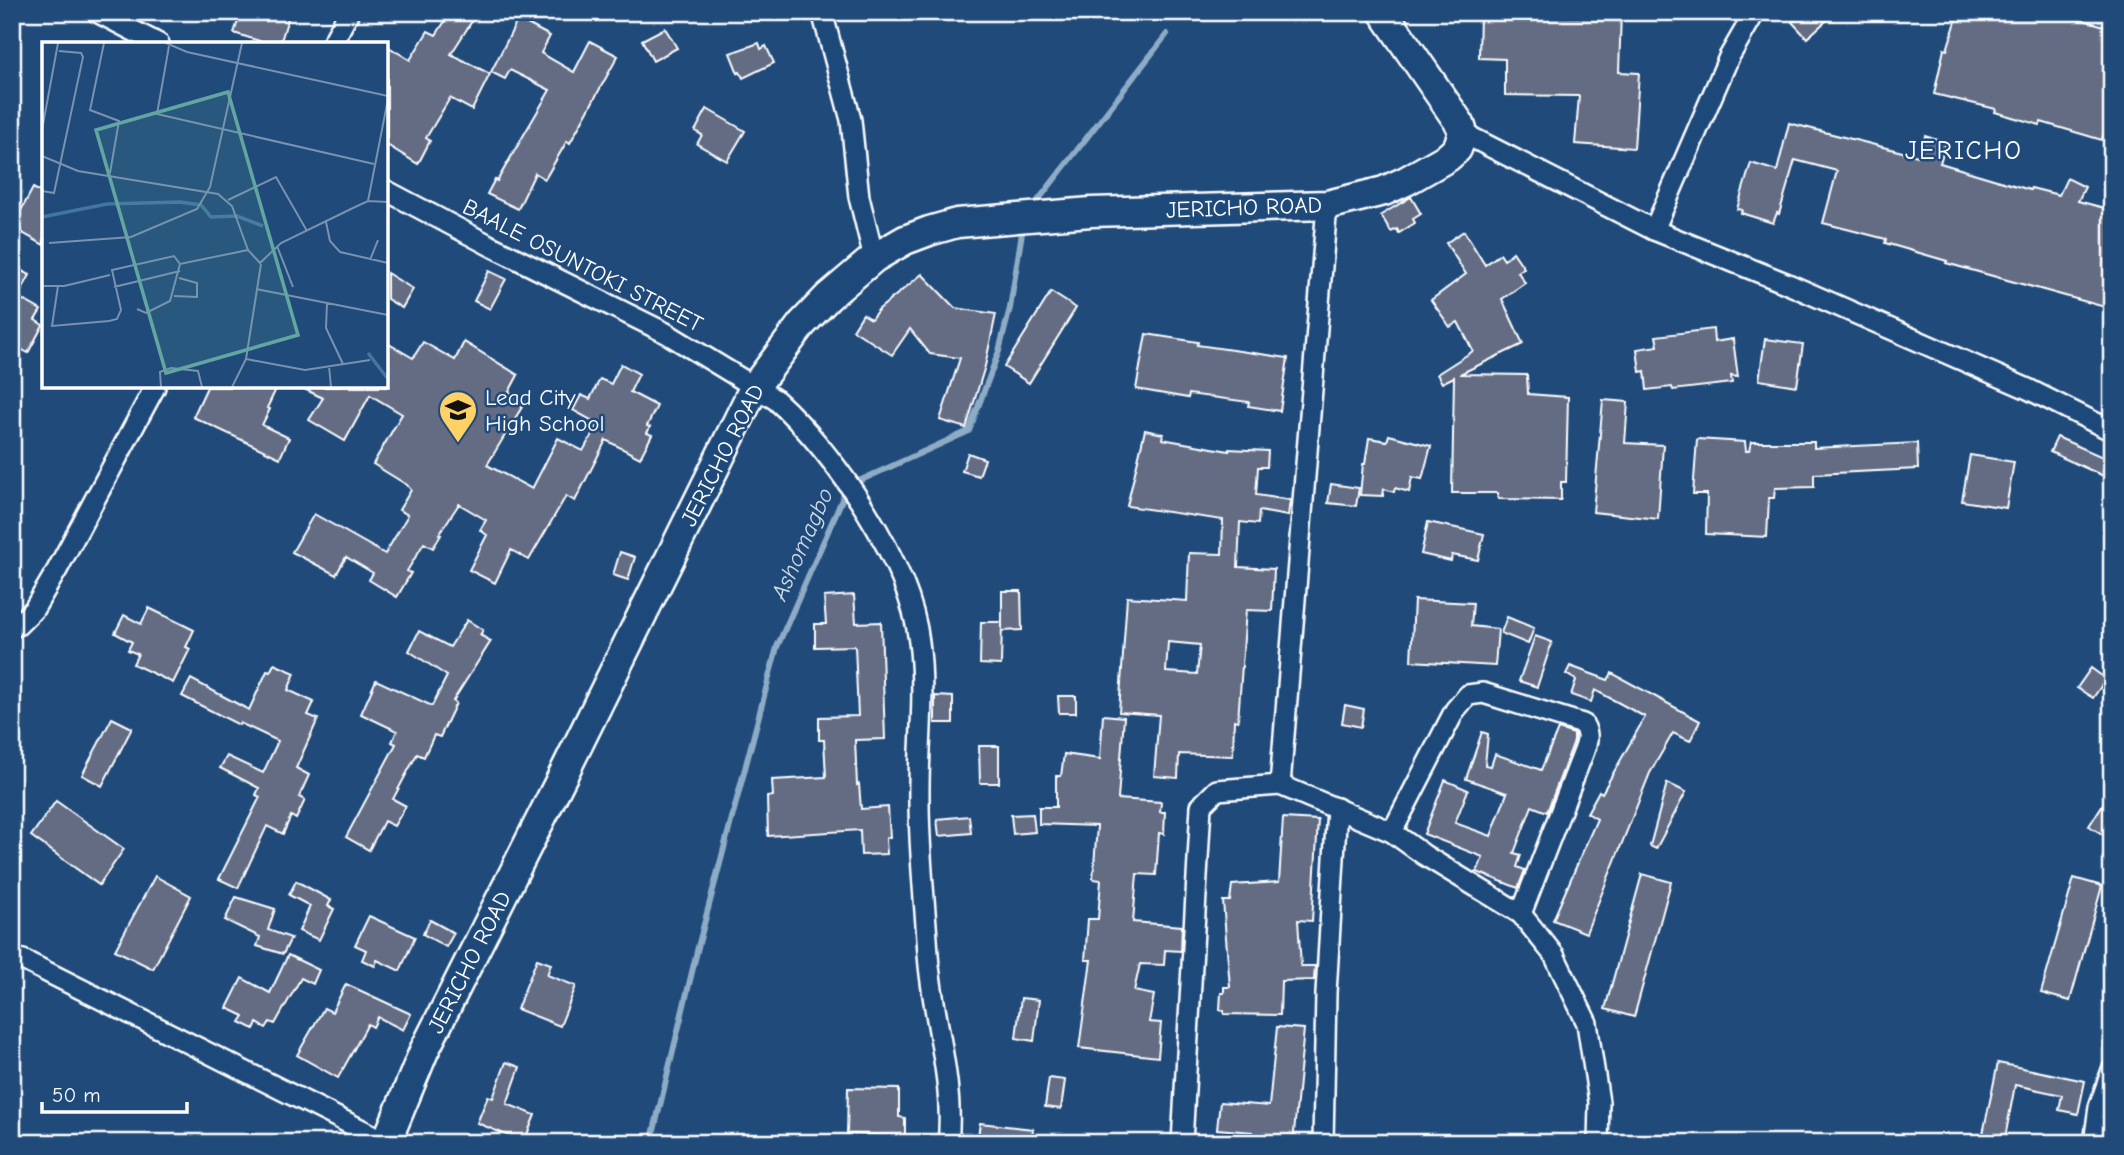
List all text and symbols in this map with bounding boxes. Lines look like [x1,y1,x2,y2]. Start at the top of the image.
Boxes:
inset map [42,42,388,388]
district label: JERICHO [1905,136,2023,166]
street label: JERICHO ROAD [1166,191,1322,224]
street label: BAALE OSUNTOKI STREET [458,193,707,338]
street label: JERICHO ROAD [675,380,770,531]
place label: Lead City High School [485,384,605,437]
school or university icon: Lead City High School [437,389,479,444]
water label: Ashomagbo [764,484,839,605]
street label: JERICHO ROAD [422,887,517,1038]
scale bar [42,1071,187,1115]
text: 50 m [52,1083,101,1107]

